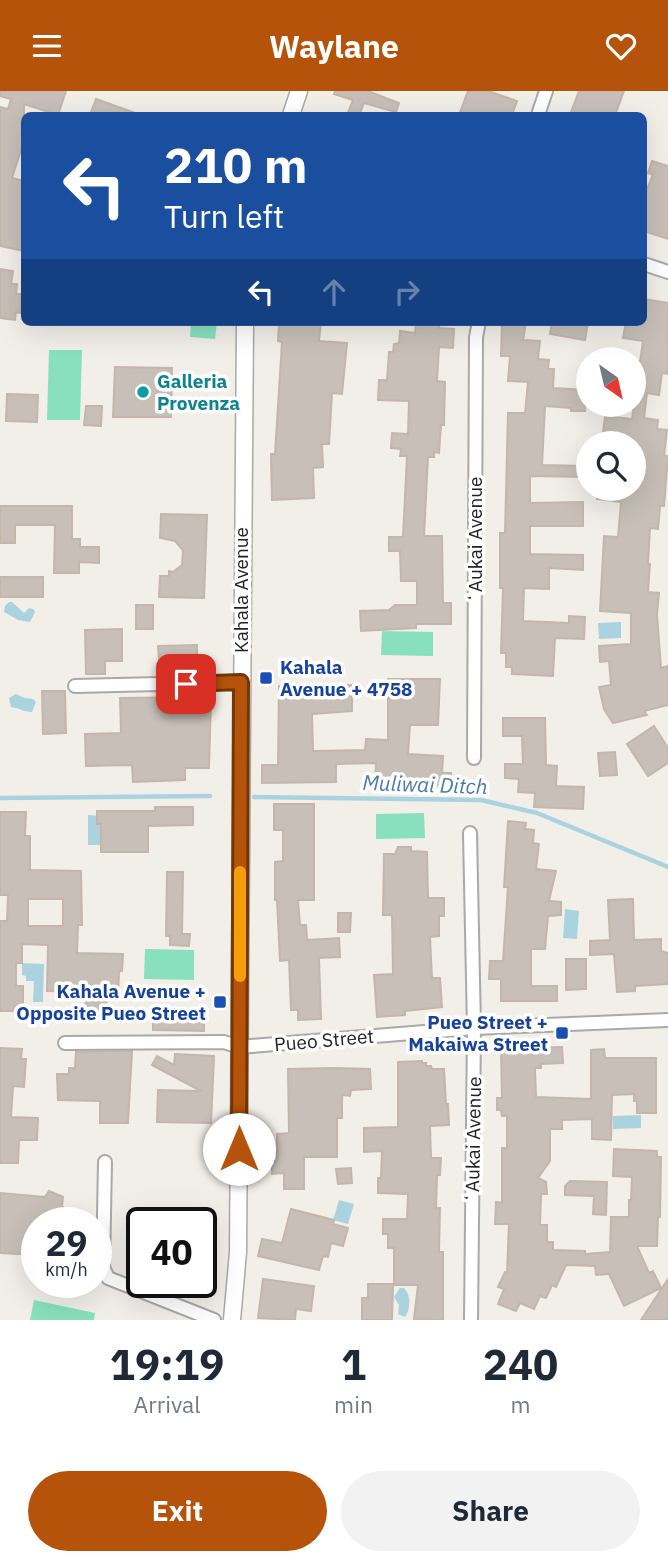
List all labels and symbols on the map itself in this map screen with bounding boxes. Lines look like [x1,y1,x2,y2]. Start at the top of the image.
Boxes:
north arrow [576,347,646,417]
place label: Galleria Provenza [157,369,240,415]
marker: Galleria Provenza [135,384,151,400]
street label: ʻAukai Avenue [463,476,487,604]
street label: Kahala Avenue [229,527,253,653]
pin [156,654,216,714]
place label: Kahala Avenue + 4758 [280,655,413,701]
marker: Kahala Avenue + 4758 [258,670,274,686]
water label: Muliwai Ditch [362,768,488,800]
place label: Kahala Avenue + Opposite Pueo Street [16,979,206,1025]
marker: Kahala Avenue + Opposite Pueo Street [212,994,228,1010]
place label: Pueo Street + Makaiwa Street [408,1010,548,1056]
street label: Pueo Street [273,1024,375,1056]
marker: Pueo Street + Makaiwa Street [554,1025,570,1041]
street label: ʻAukai Avenue [460,1076,486,1204]
position arrow [202,1112,276,1186]
speed limit sign: 40 [126,1207,217,1298]

